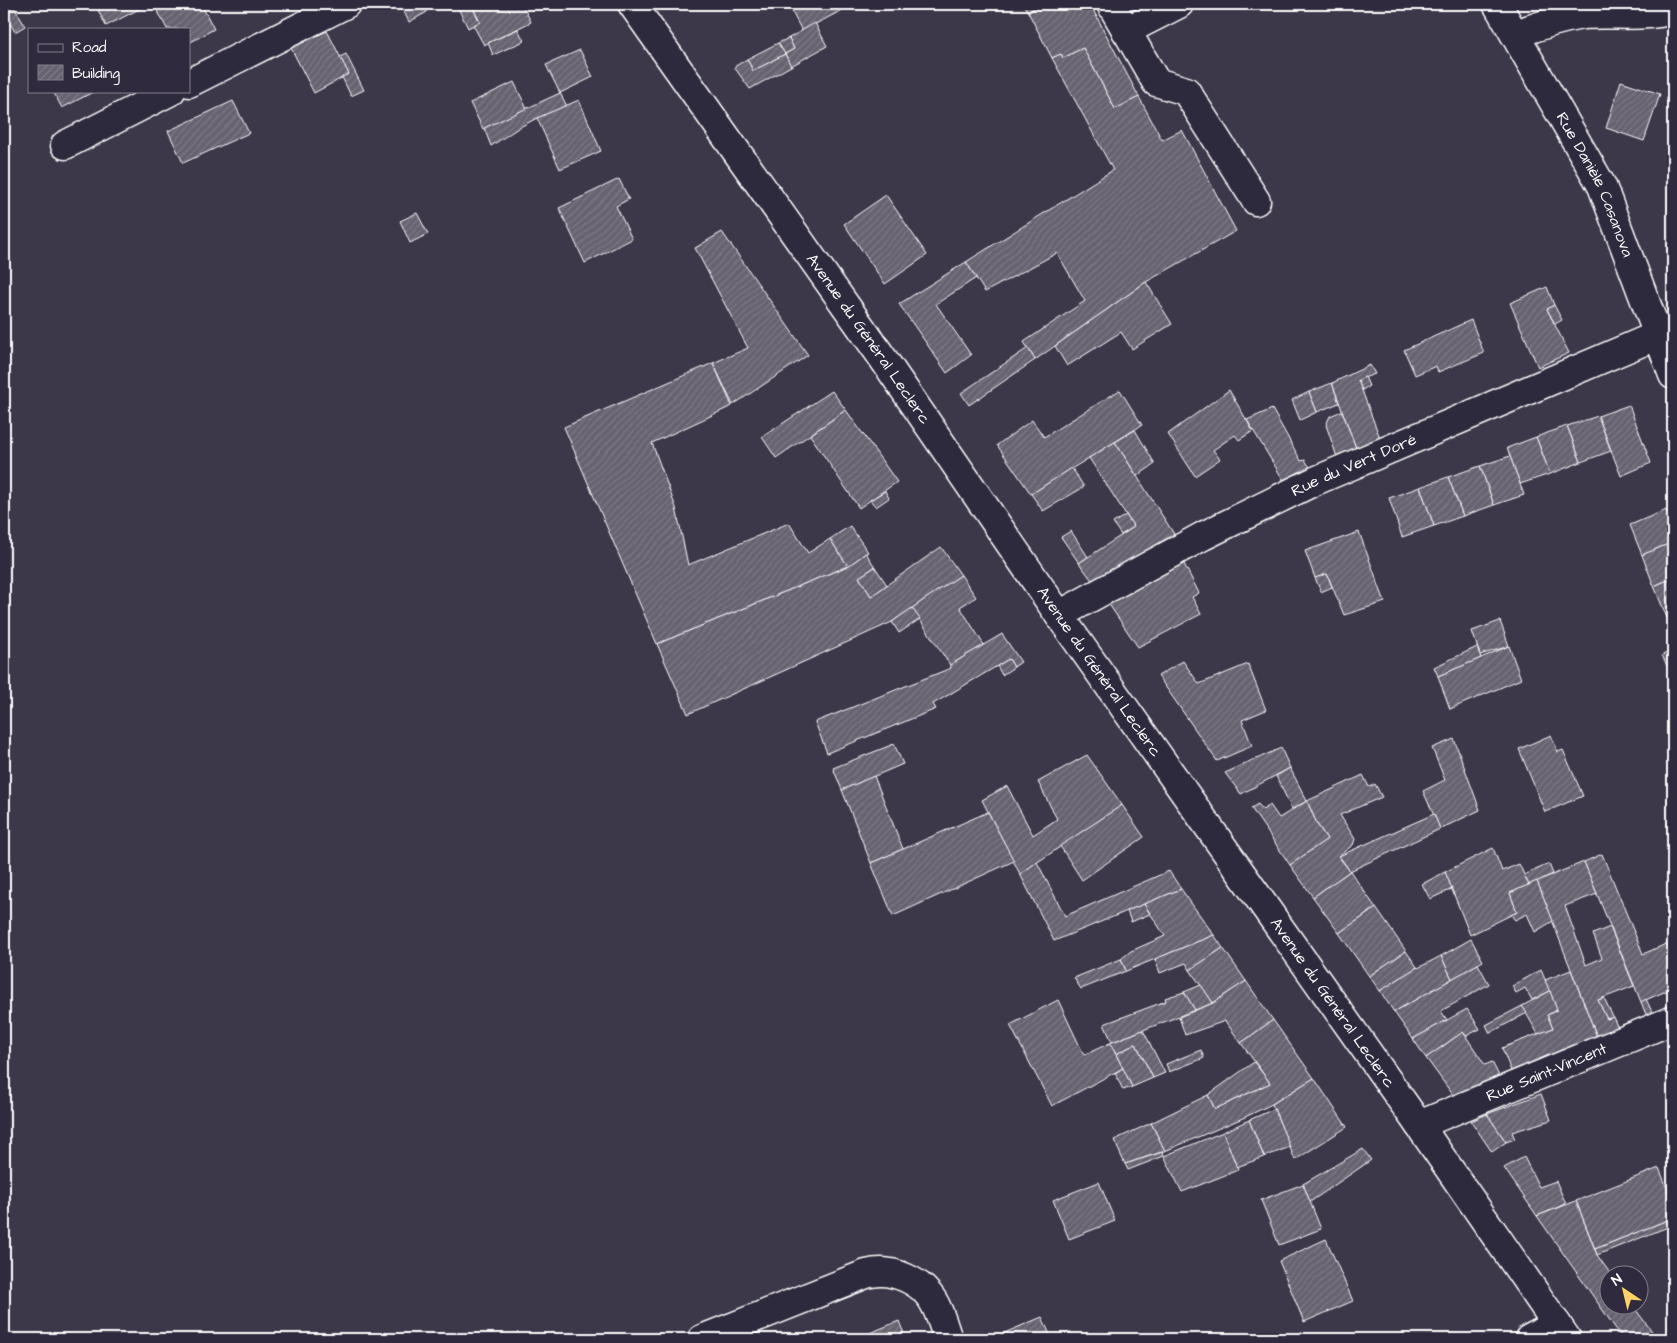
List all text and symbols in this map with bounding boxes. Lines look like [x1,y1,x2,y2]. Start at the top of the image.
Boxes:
legend [28,28,190,92]
text: Road [72,37,107,58]
text: Building [72,63,120,85]
street label: Rue Danièle Casanova [1551,108,1639,260]
street label: Avenue du Général Leclerc [801,249,936,428]
street label: Rue du Vert Doré [1287,428,1420,502]
street label: Avenue du Général Leclerc [1032,582,1167,761]
street label: Avenue du Général Leclerc [1265,913,1400,1092]
street label: Rue Saint-Vincent [1483,1037,1611,1107]
north arrow [1600,1266,1650,1316]
text: N [1608,1269,1627,1291]

